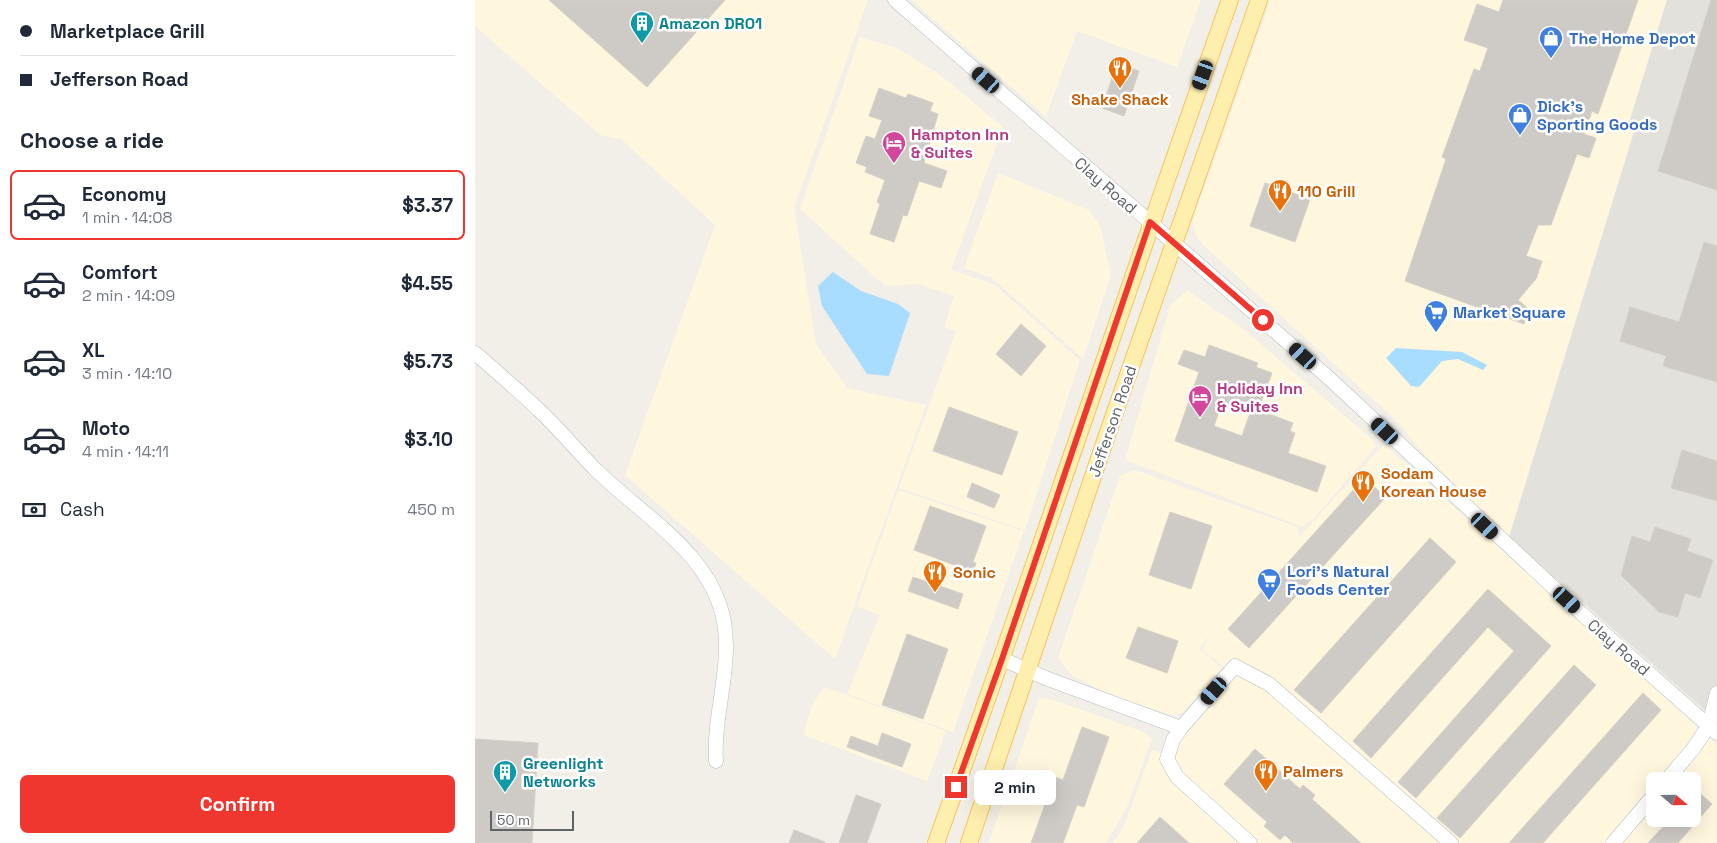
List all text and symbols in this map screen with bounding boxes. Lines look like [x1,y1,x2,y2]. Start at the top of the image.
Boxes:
building icon: Amazon DR01 [629,10,655,44]
place label: Amazon DR01 [659,13,762,34]
text: Marketplace Grill [50,19,205,44]
shop icon: The Home Depot [1538,25,1564,59]
place label: The Home Depot [1569,28,1696,49]
restaurant icon: Shake Shack [1107,55,1133,89]
car [1190,58,1215,92]
car [969,64,1002,96]
text: Jefferson Road [50,67,189,92]
place label: Shake Shack [1071,89,1169,110]
place label: Dick's Sporting Goods [1537,96,1657,135]
shop icon: Dick's Sporting Goods [1507,102,1533,136]
place label: Hampton Inn & Suites [911,124,1009,163]
text: Choose a ride [20,126,164,154]
hotel icon: Hampton Inn & Suites [881,130,907,164]
street label: Clay Road [1070,152,1141,218]
restaurant icon: 110 Grill [1267,178,1293,212]
place label: 110 Grill [1297,181,1356,202]
text: Economy [82,182,166,207]
icon: car [22,183,67,228]
text: $3.37 [402,193,453,218]
text: 1 min · 14:08 [82,207,172,228]
text: Comfort [82,260,158,285]
icon: car [22,261,67,306]
text: $4.55 [401,271,453,296]
text: 2 min · 14:09 [82,285,175,306]
supermarket icon: Market Square [1423,299,1449,333]
place label: Market Square [1453,302,1566,323]
route start [1252,309,1274,331]
text: XL [82,338,105,363]
icon: car [22,339,67,384]
car [1286,340,1319,372]
text: $5.73 [403,349,453,374]
street label: Jefferson Road [1084,362,1141,480]
text: 3 min · 14:10 [82,363,172,384]
place label: Holiday Inn & Suites [1217,378,1303,417]
hotel icon: Holiday Inn & Suites [1187,384,1213,418]
car [1368,415,1401,447]
text: Moto [82,416,130,441]
icon: car [22,417,67,462]
text: $3.10 [404,427,453,452]
text: 4 min · 14:11 [82,441,169,462]
place label: Sodam Korean House [1381,463,1487,502]
restaurant icon: Sodam Korean House [1350,469,1376,503]
icon: cash [20,496,48,524]
text: Cash [60,497,105,522]
text: 450 m [407,499,455,520]
car [1468,510,1501,542]
restaurant icon: Sonic [922,559,948,593]
place label: Lori's Natural Foods Center [1287,561,1389,600]
place label: Sonic [953,562,996,583]
supermarket icon: Lori's Natural Foods Center [1256,567,1282,601]
car [1550,584,1583,616]
street label: Clay Road [1583,614,1654,680]
car [1198,675,1229,707]
place label: Greenlight Networks [523,753,604,792]
restaurant icon: Palmers [1253,758,1279,792]
building icon: Greenlight Networks [492,759,518,793]
place label: Palmers [1283,761,1343,782]
callout: 2 min [973,770,1056,804]
north arrow [1646,772,1701,828]
map controls [1646,772,1701,827]
button: Confirm [20,775,455,833]
route end [945,776,967,798]
text: 2 min [994,777,1036,798]
scale bar [490,808,574,831]
text: 50 m [497,811,530,829]

